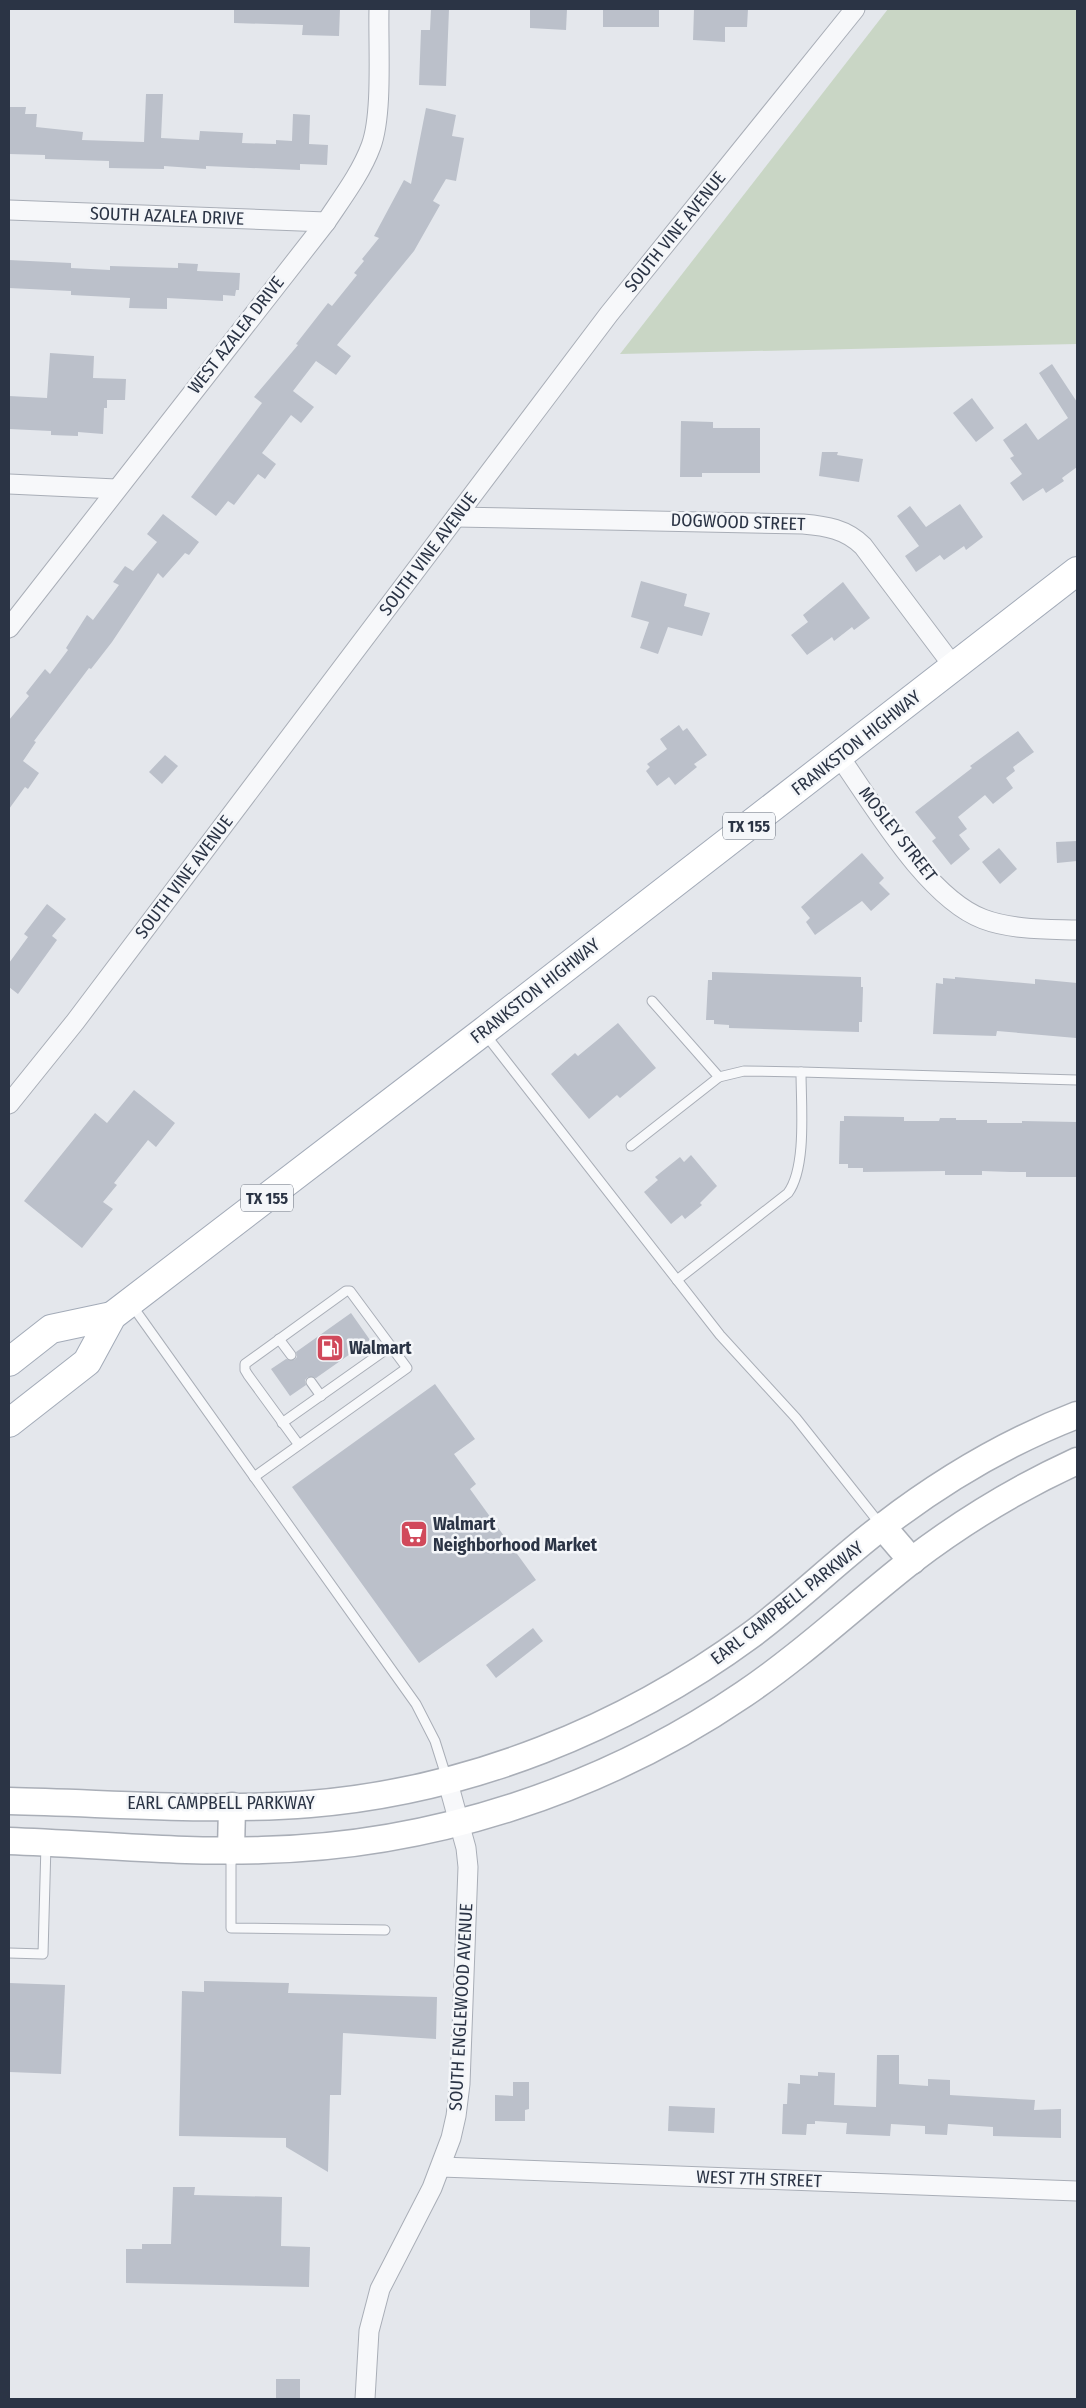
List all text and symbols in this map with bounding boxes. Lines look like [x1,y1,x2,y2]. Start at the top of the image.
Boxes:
street label: SOUTH VINE AVENUE [620,167,730,297]
street label: SOUTH AZALEA DRIVE [89,202,245,230]
street label: WEST AZALEA DRIVE [183,272,289,398]
street label: SOUTH VINE AVENUE [375,488,481,620]
street label: DOGWOOD STREET [670,509,806,535]
street label: FRANKSTON HIGHWAY [787,686,925,800]
street label: MOSLEY STREET [854,782,942,886]
street label: SOUTH VINE AVENUE [131,811,237,943]
road number: TX 155 [723,812,775,839]
street label: FRANKSTON HIGHWAY [466,934,604,1048]
road number: TX 155 [241,1184,293,1212]
fuel station icon: Walmart [315,1333,345,1363]
place label: Walmart [349,1337,412,1359]
place label: Walmart Neighborhood Market [433,1513,598,1556]
supermarket icon: Walmart Neighborhood Market [399,1519,429,1549]
street label: EARL CAMPBELL PARKWAY [706,1537,868,1669]
street label: EARL CAMPBELL PARKWAY [127,1792,315,1814]
street label: SOUTH ENGLEWOOD AVENUE [445,1903,477,2111]
street label: WEST 7TH STREET [696,2166,823,2192]

